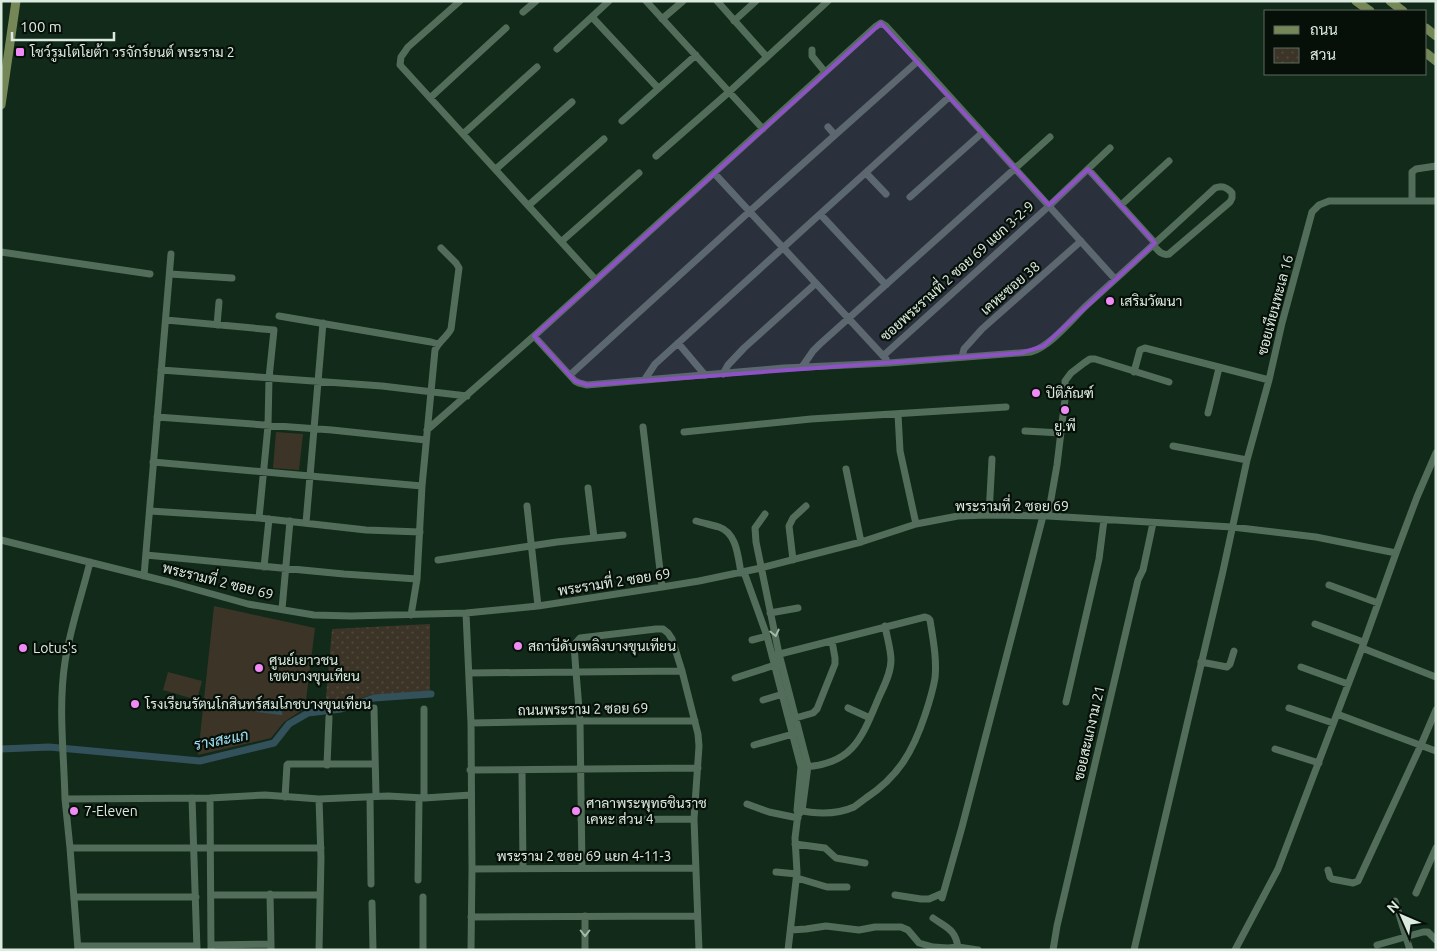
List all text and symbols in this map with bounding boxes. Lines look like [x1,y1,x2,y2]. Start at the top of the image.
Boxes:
scale bar [12,10,115,42]
legend [1264,10,1427,75]
text: 100 m [20,18,62,35]
text: ถนน [1310,21,1338,38]
place label: โชว์รูมโตโยต้า วรจักร์ยนต์ พระราม 2 [29,43,235,62]
marker: โชว์รูมโตโยต้า วรจักร์ยนต์ พระราม 2 [14,46,26,58]
text: สวน [1310,46,1336,63]
street label: ซอยพระรามที่ 2 ซอย 69 แยก 3-2-9 [874,195,1037,344]
street label: ซอยเทียนทะเล 16 [1253,253,1296,357]
street label: เคหะซอย 38 [977,258,1043,318]
place label: เสริมวัฒนา [1120,293,1182,309]
marker: เสริมวัฒนา [1104,295,1116,307]
place label: ปิติภัณฑ์ [1045,384,1094,401]
marker: ปิติภัณฑ์ [1030,387,1042,399]
marker: ยู.พี [1059,404,1071,416]
place label: ยู.พี [1054,417,1076,436]
street label: พระรามที่ 2 ซอย 69 [955,494,1069,514]
street label: พระรามที่ 2 ซอย 69 [161,556,276,603]
street label: พระรามที่ 2 ซอย 69 [556,561,671,599]
one-way arrow [769,628,780,637]
place label: สถานีดับเพลิงบางขุนเทียน [528,637,676,656]
place label: Lotus's [33,640,77,656]
marker: สถานีดับเพลิงบางขุนเทียน [512,640,524,652]
marker: Lotus's [17,642,29,654]
place label: ศูนย์เยาวชน เขตบางขุนเทียน [269,651,360,686]
marker: ศูนย์เยาวชน เขตบางขุนเทียน [253,662,265,674]
street label: ซอยสะแกงาม 21 [1070,684,1108,782]
place label: โรงเรียนรัตนโกสินทร์สมโภชบางขุนเทียน [144,695,371,714]
marker: โรงเรียนรัตนโกสินทร์สมโภชบางขุนเทียน [129,698,141,710]
street label: ถนนพระราม 2 ซอย 69 [518,700,648,718]
water label: รางสะแก [192,726,250,753]
place label: ศาลาพระพุทธชินราช เคหะ ส่วน 4 [586,795,707,827]
place label: 7-Eleven [84,803,138,819]
marker: 7-Eleven [68,805,80,817]
marker: ศาลาพระพุทธชินราช เคหะ ส่วน 4 [570,805,582,817]
street label: พระราม 2 ซอย 69 แยก 4-11-3 [497,848,671,864]
north arrow [1377,891,1427,941]
text: N [1383,897,1402,916]
one-way arrow [580,929,590,937]

